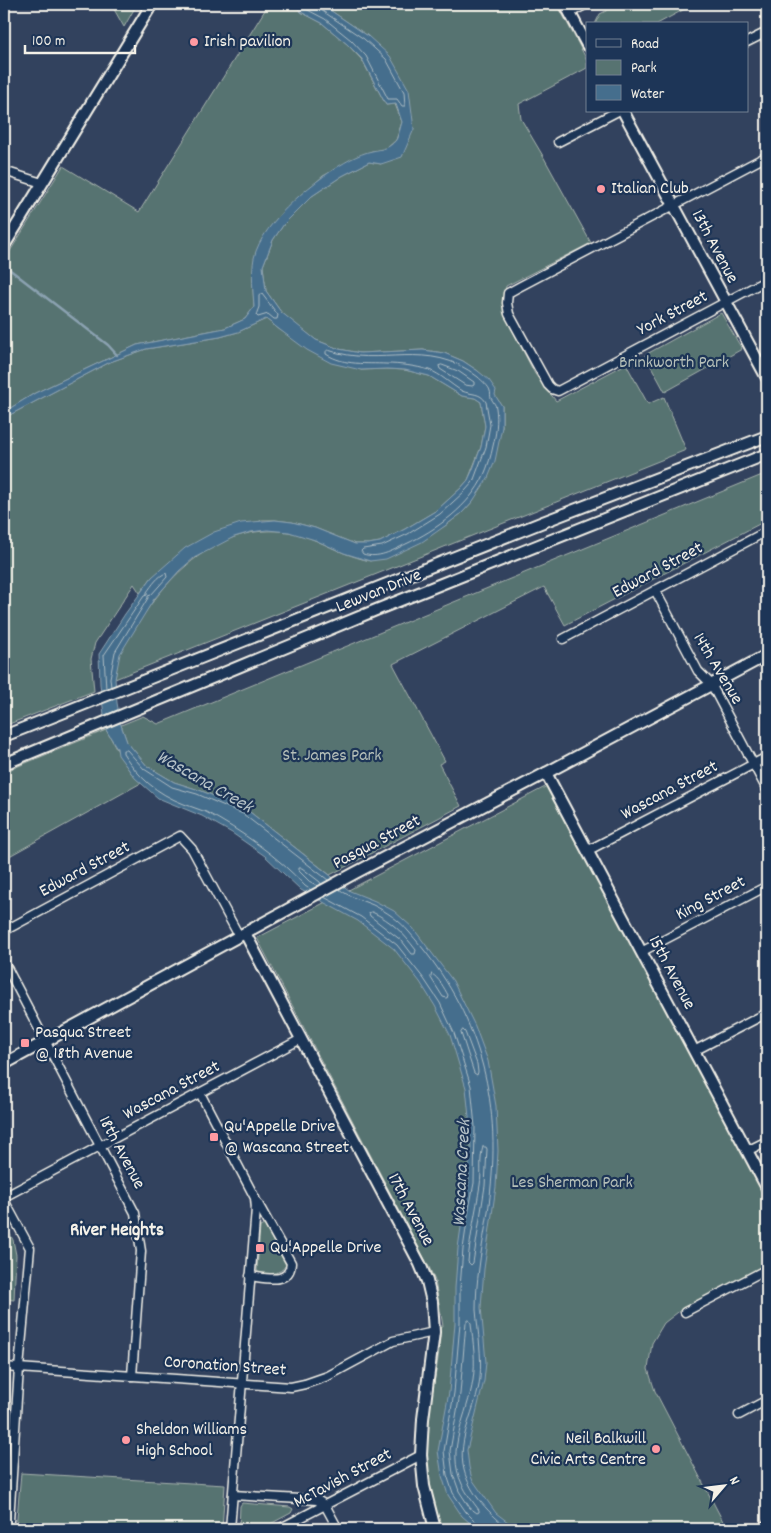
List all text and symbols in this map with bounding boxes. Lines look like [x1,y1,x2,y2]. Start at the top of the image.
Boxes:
scale bar [25,22,135,54]
legend [586,22,748,112]
place label: Irish pavilion [204,30,291,55]
text: 100 m [32,31,65,53]
text: Road [631,34,659,56]
marker: Irish pavilion [188,36,200,48]
text: Park [631,58,657,80]
text: Water [631,84,665,106]
place label: Italian Club [611,177,689,202]
marker: Italian Club [595,183,607,195]
street label: 13th Avenue [684,206,744,288]
street label: York Street [633,285,713,343]
park label: Brinkworth Park [619,351,729,376]
street label: Edward Street [608,536,708,605]
street label: Lewvan Drive [333,564,425,620]
street label: 14th Avenue [686,628,748,710]
water label: Wascana Creek [151,744,259,823]
park label: St. James Park [282,744,382,769]
street label: Wascana Street [617,755,723,827]
street label: Pasqua Street [329,809,426,877]
street label: Edward Street [35,835,135,904]
street label: King Street [672,870,751,928]
street label: 15th Avenue [641,932,701,1014]
place label: Pasqua Street @ 18th Avenue [35,1021,133,1067]
marker: Pasqua Street @ 18th Avenue [19,1037,31,1049]
street label: Wascana Street [119,1055,225,1127]
street label: 18th Avenue [91,1112,151,1194]
place label: Qu'Appelle Drive @ Wascana Street [224,1115,350,1161]
water label: Wascana Creek [447,1116,479,1227]
marker: Qu'Appelle Drive @ Wascana Street [208,1131,220,1143]
street label: 17th Avenue [380,1169,440,1251]
park label: Les Sherman Park [511,1171,633,1196]
district label: River Heights [70,1218,164,1245]
place label: Qu'Appelle Drive [270,1236,382,1261]
marker: Qu'Appelle Drive [254,1242,266,1254]
street label: Coronation Street [163,1350,287,1384]
place label: Sheldon Williams High School [136,1418,247,1464]
place label: Neil Balkwill Civic Arts Centre [530,1427,647,1473]
marker: Sheldon Williams High School [120,1434,132,1446]
street label: McTavish Street [289,1442,397,1515]
marker: Neil Balkwill Civic Arts Centre [650,1443,662,1455]
north arrow [698,1460,748,1510]
text: N [723,1473,744,1489]

